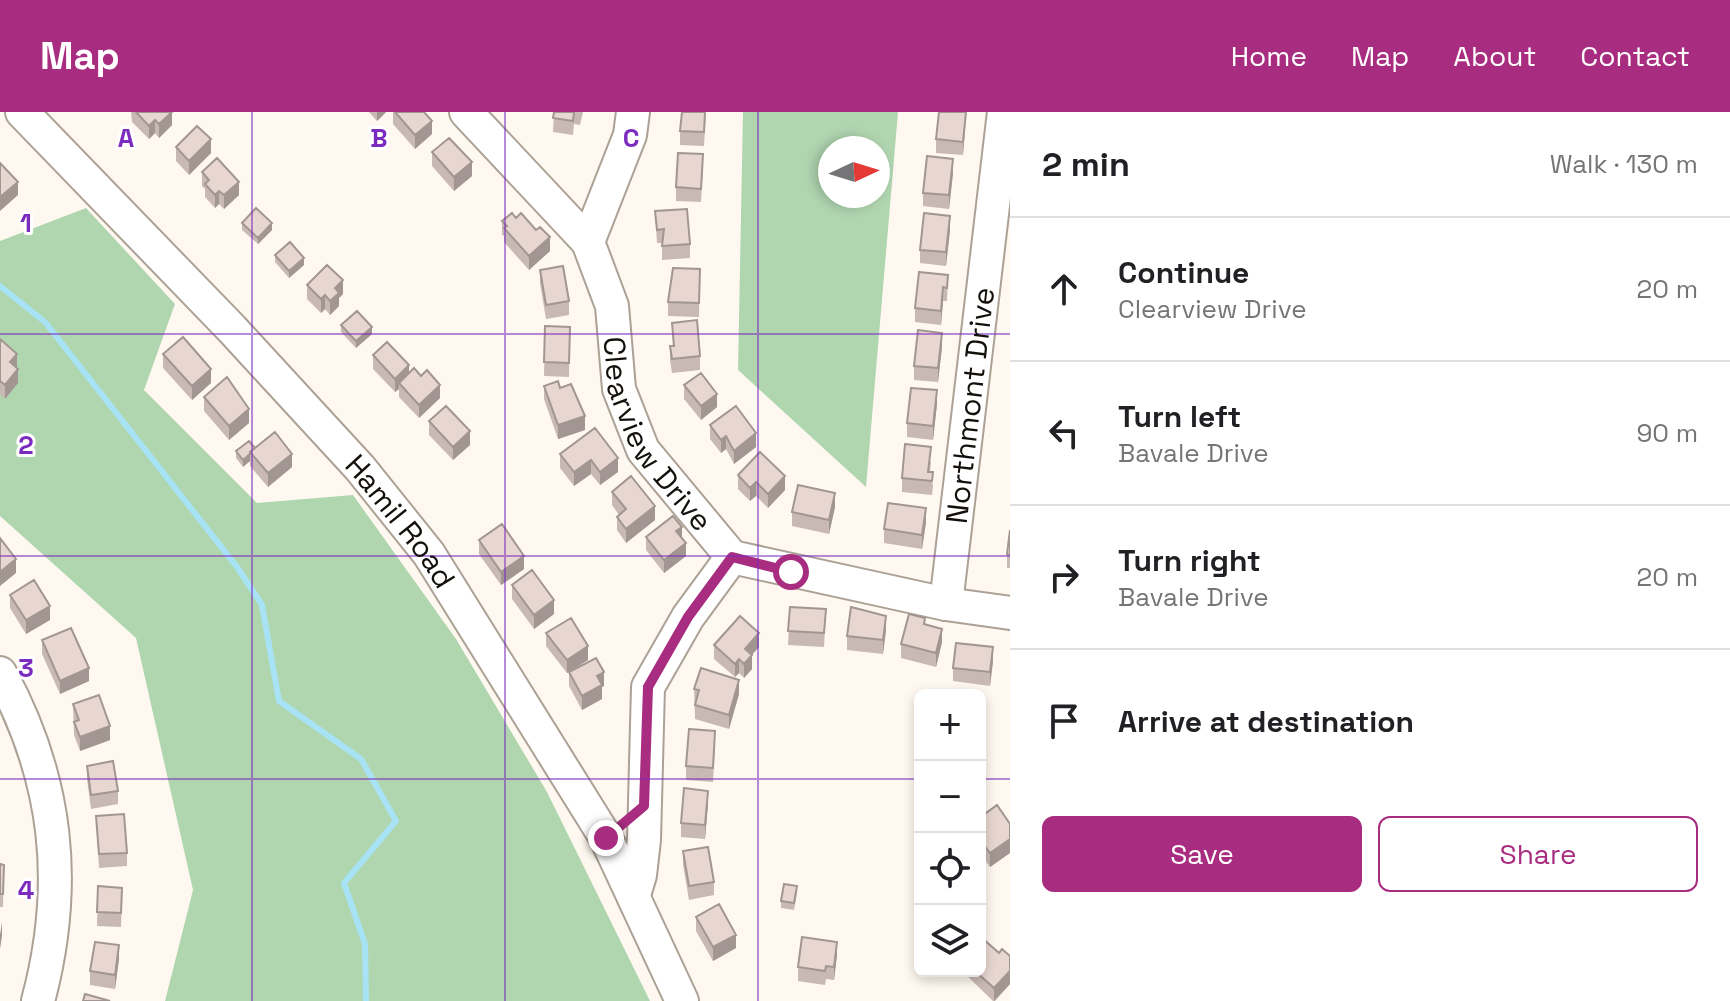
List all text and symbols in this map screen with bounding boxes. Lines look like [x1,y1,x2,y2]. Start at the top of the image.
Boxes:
text: Map [40,32,120,80]
text: Home [1231,38,1307,74]
text: Map [1351,38,1409,74]
text: About [1453,38,1536,74]
text: Contact [1580,38,1690,74]
text: A [118,121,135,155]
text: B [370,121,388,155]
text: C [623,121,639,155]
north arrow [818,136,890,208]
text: 2 min [1042,143,1130,186]
text: Walk · 130 m [1550,147,1698,181]
text: 1 [20,206,32,240]
text: Continue [1118,253,1249,292]
icon: ahead [1042,267,1086,311]
text: 20 m [1637,272,1698,306]
street label: Northmont Drive [936,285,1003,526]
text: Clearview Drive [1118,292,1307,326]
street label: Clearview Drive [595,335,722,539]
text: Turn left [1118,397,1241,436]
icon: left [1042,411,1086,455]
text: 90 m [1636,416,1698,450]
text: 2 [18,428,34,462]
text: Bavale Drive [1118,436,1269,470]
street label: Hamil Road [337,446,465,595]
text: Turn right [1118,541,1261,580]
route start [773,554,809,590]
icon: right [1042,555,1086,599]
text: 20 m [1637,560,1698,594]
text: Bavale Drive [1118,580,1269,614]
text: 3 [18,651,34,685]
map controls [914,689,986,977]
button: + [914,689,986,761]
icon: arrive [1042,699,1086,743]
text: Arrive at destination [1118,702,1414,741]
button: − [914,761,986,833]
button: Save [1042,816,1362,892]
button: Share [1378,816,1698,892]
route end [588,820,624,856]
button: locate [914,833,986,905]
text: 4 [18,873,34,907]
button: layers [914,905,986,977]

